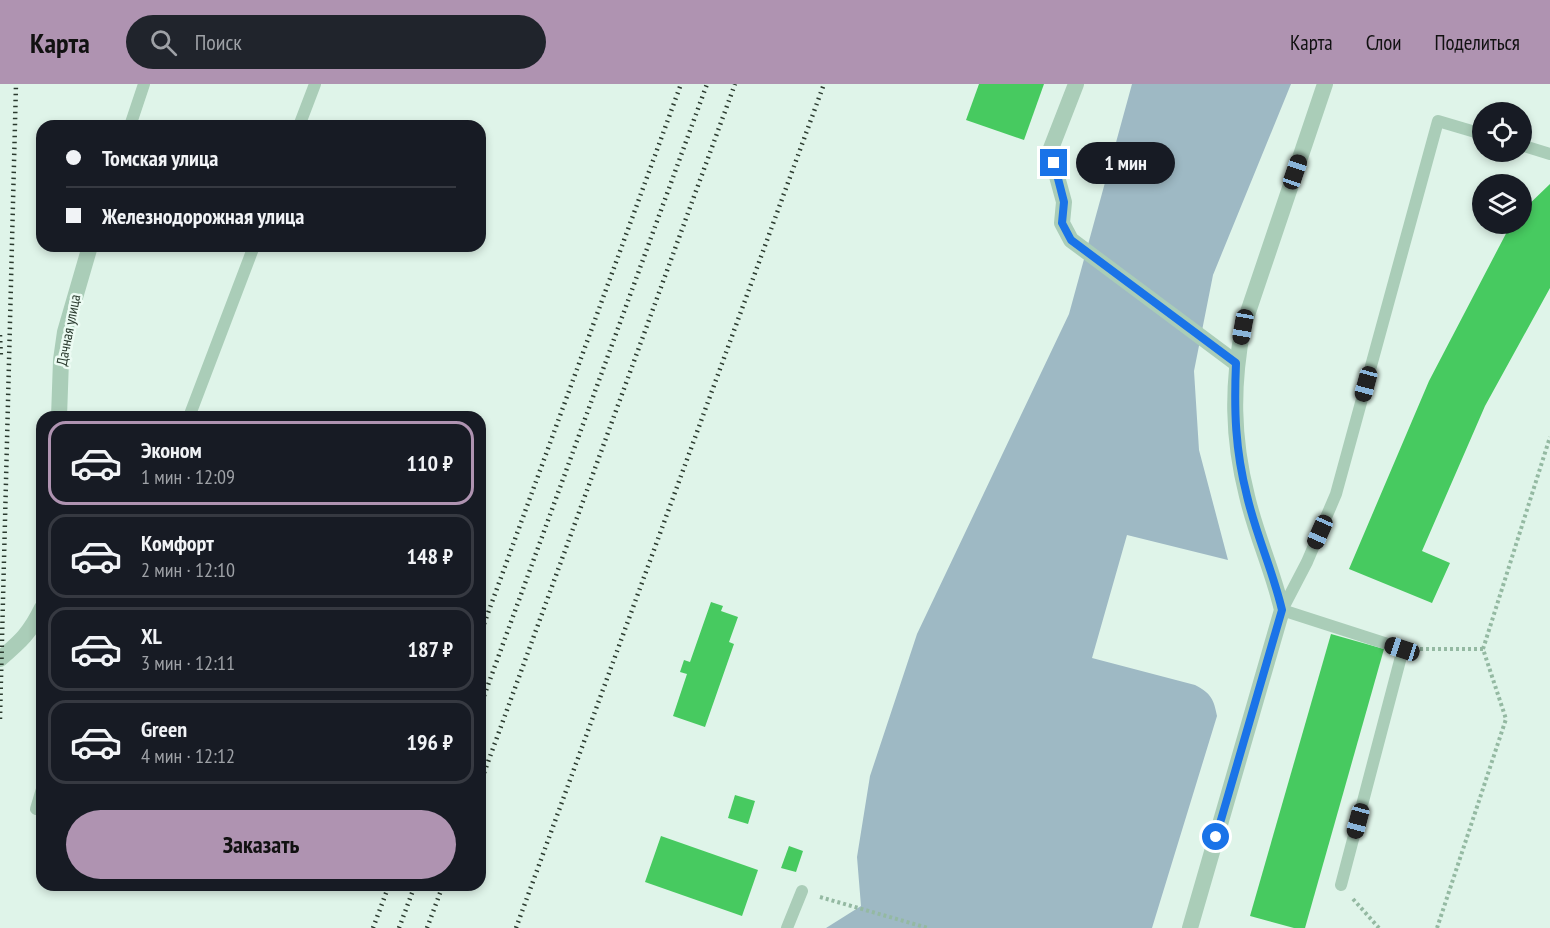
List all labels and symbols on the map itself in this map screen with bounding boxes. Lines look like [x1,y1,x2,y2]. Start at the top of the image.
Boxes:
callout: 1 мин [1075,142,1174,184]
route end [1040,149,1067,176]
car [1281,152,1309,192]
street label: Дачная улица [52,293,84,367]
car [1231,308,1255,346]
car [1353,364,1379,404]
car [1304,512,1336,552]
car [1382,635,1422,663]
car [1345,801,1371,841]
route start [1202,823,1229,850]

